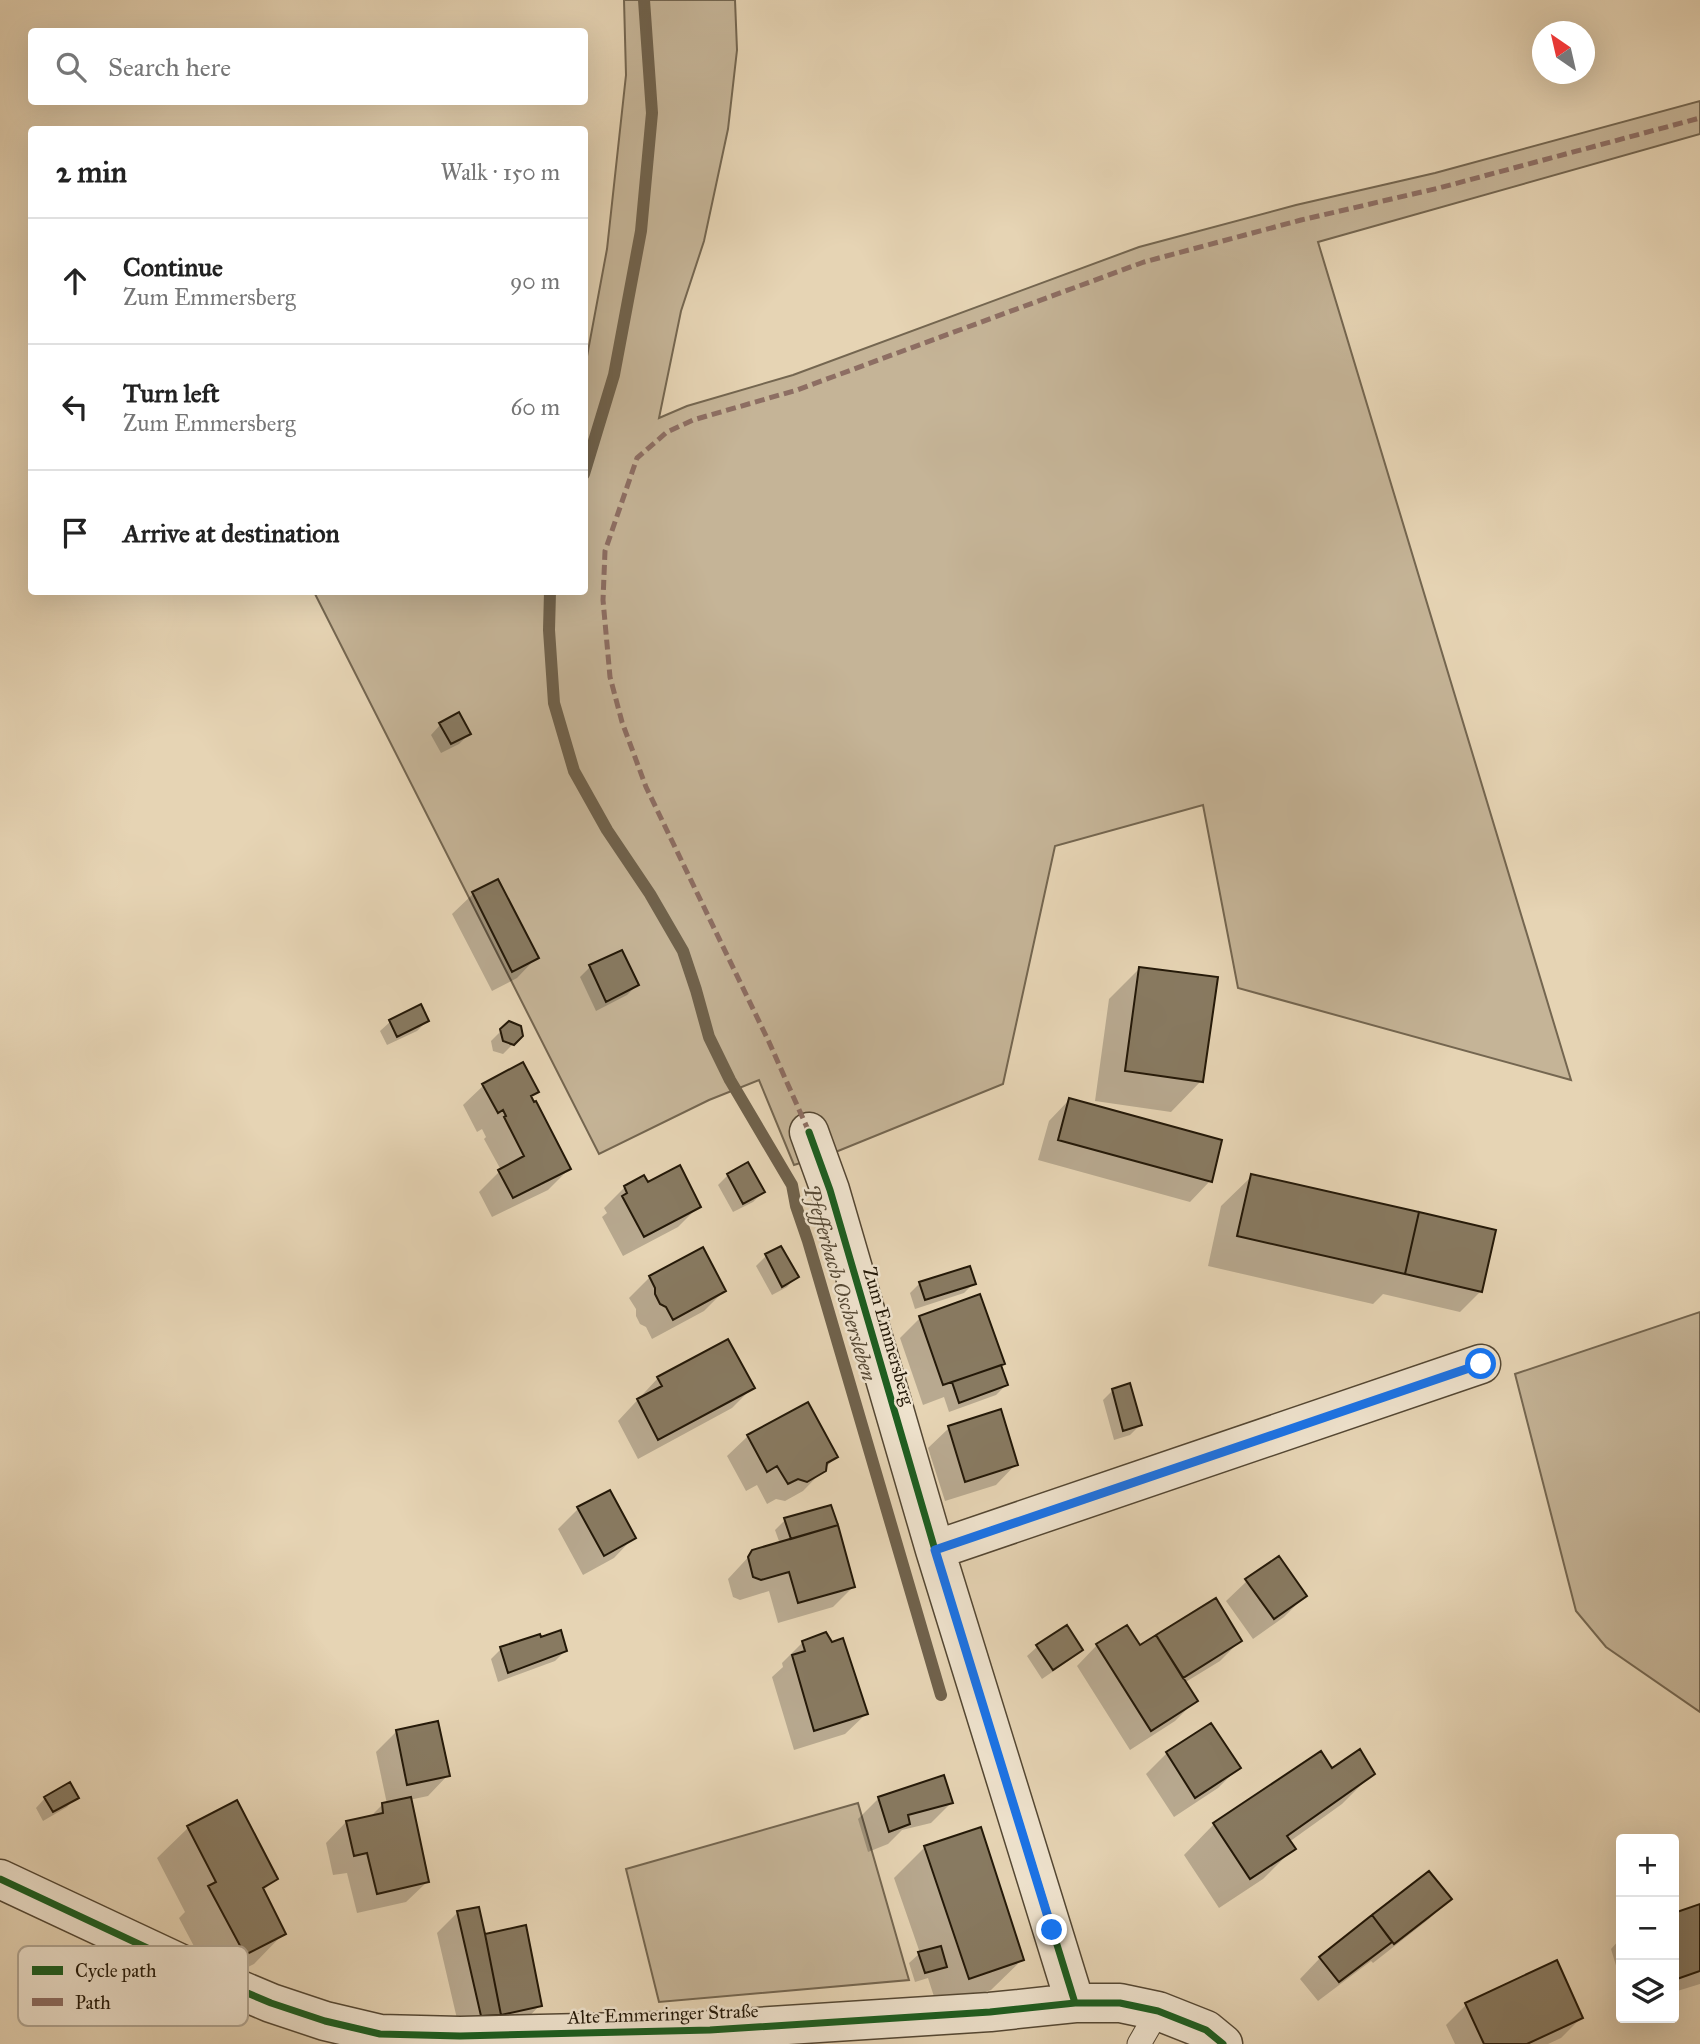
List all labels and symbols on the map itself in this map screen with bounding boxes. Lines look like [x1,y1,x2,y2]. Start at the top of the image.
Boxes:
north arrow [1532,21,1595,84]
water label: Pfefferbach Oschersleben [796,1182,882,1385]
street label: Zum Emmersberg [857,1264,920,1408]
route start [1465,1348,1496,1379]
route end [1036,1914,1067,1945]
legend [18,1946,248,2026]
text: Cycle path [75,1959,157,1982]
text: Path [75,1991,111,2014]
street label: Alte Emmeringer Straße [566,1999,759,2030]

